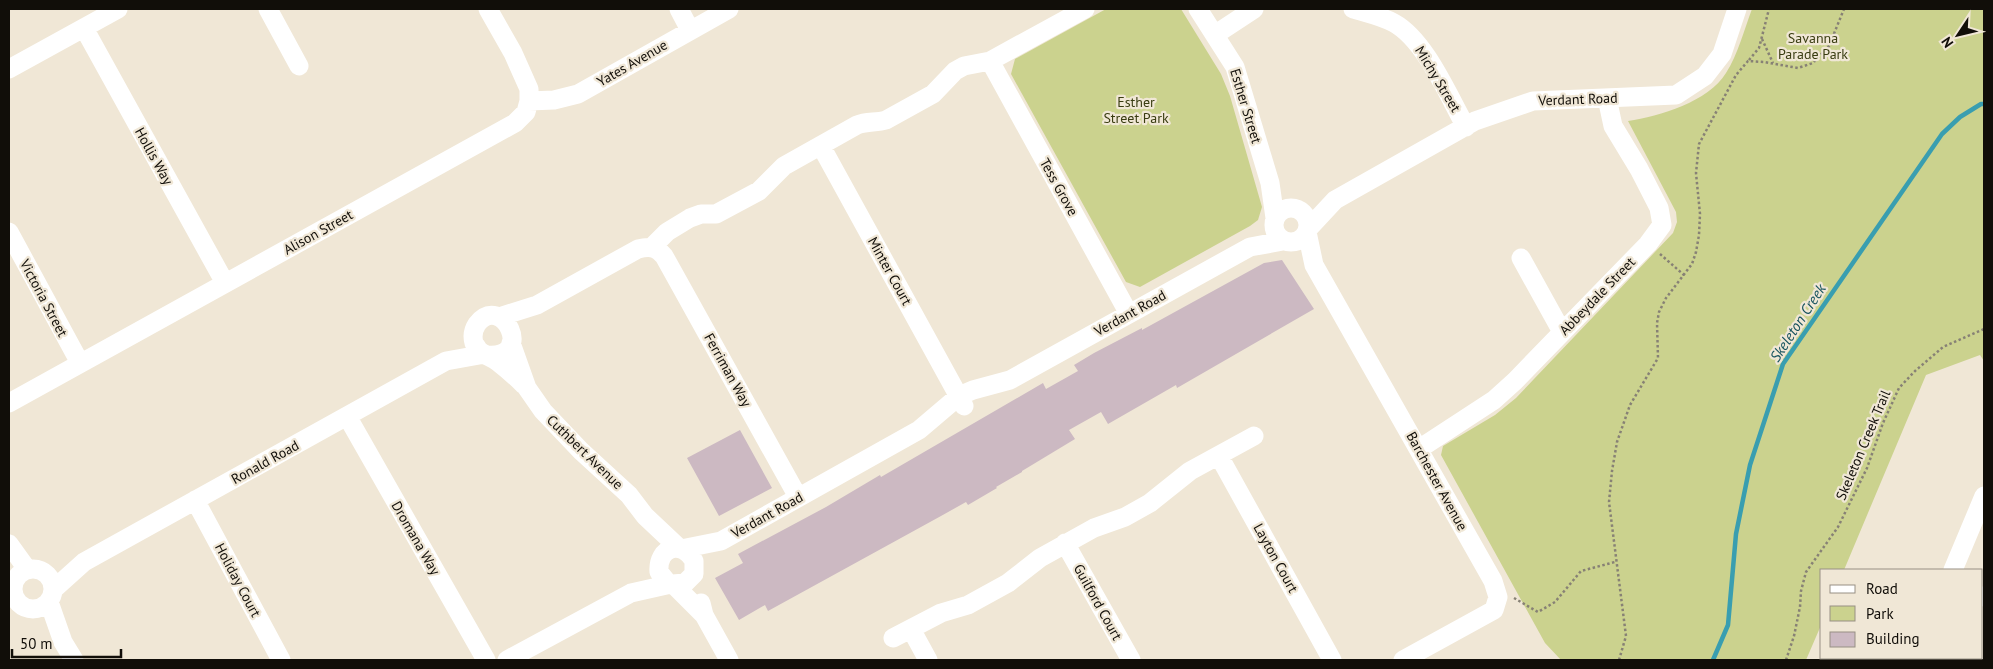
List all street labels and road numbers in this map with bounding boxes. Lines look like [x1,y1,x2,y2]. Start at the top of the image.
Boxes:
street label: Yates Avenue [594,36,670,90]
street label: Michy Street [1411,43,1465,116]
street label: Esther Street [1226,66,1266,146]
street label: Verdant Road [1537,89,1618,109]
street label: Hollis Way [131,124,177,188]
street label: Tess Grove [1036,155,1082,219]
street label: Alison Street [280,205,356,258]
street label: Minter Court [864,234,916,308]
street label: Abbeydale Street [1555,253,1639,339]
street label: Victoria Street [16,255,72,340]
street label: Verdant Road [1090,286,1169,341]
street label: Ferriman Way [700,330,756,410]
street label: Skeleton Creek Trail [1832,387,1894,503]
street label: Cuthbert Avenue [543,411,627,493]
street label: Barchester Avenue [1402,428,1472,534]
street label: Ronald Road [228,436,302,488]
street label: Verdant Road [727,488,806,543]
street label: Dromana Way [388,498,445,579]
street label: Layton Court [1250,520,1303,596]
street label: Holiday Court [211,540,265,620]
street label: Guilford Court [1070,561,1126,643]

